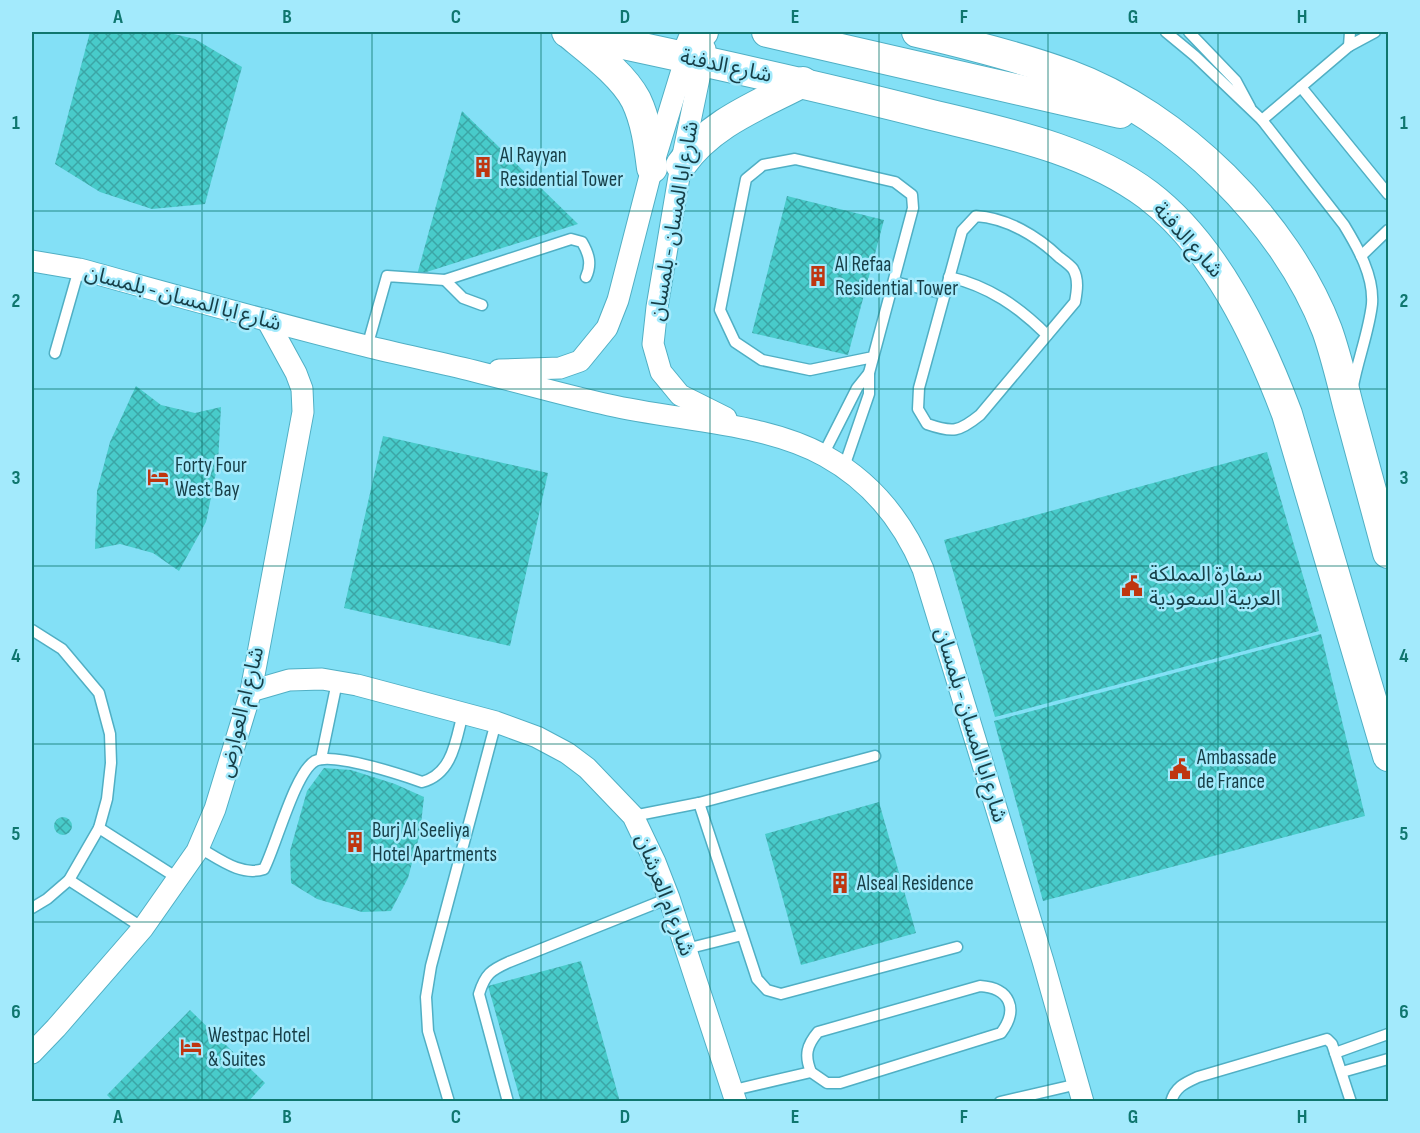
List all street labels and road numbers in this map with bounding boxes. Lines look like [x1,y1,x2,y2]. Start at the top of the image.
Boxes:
street label: شارع الدفنة [678,44,774,90]
street label: شارع ابا المسان - بلمسان [644,119,706,323]
street label: شارع الدفنة [1146,197,1228,284]
street label: شارع ابا المسان - بلمسان [82,260,284,338]
street label: شارع ابا المسان - بلمسان [928,625,1013,826]
street label: شارع ام العوارض [213,644,272,781]
street label: شارع ام العرشان [627,830,700,961]

